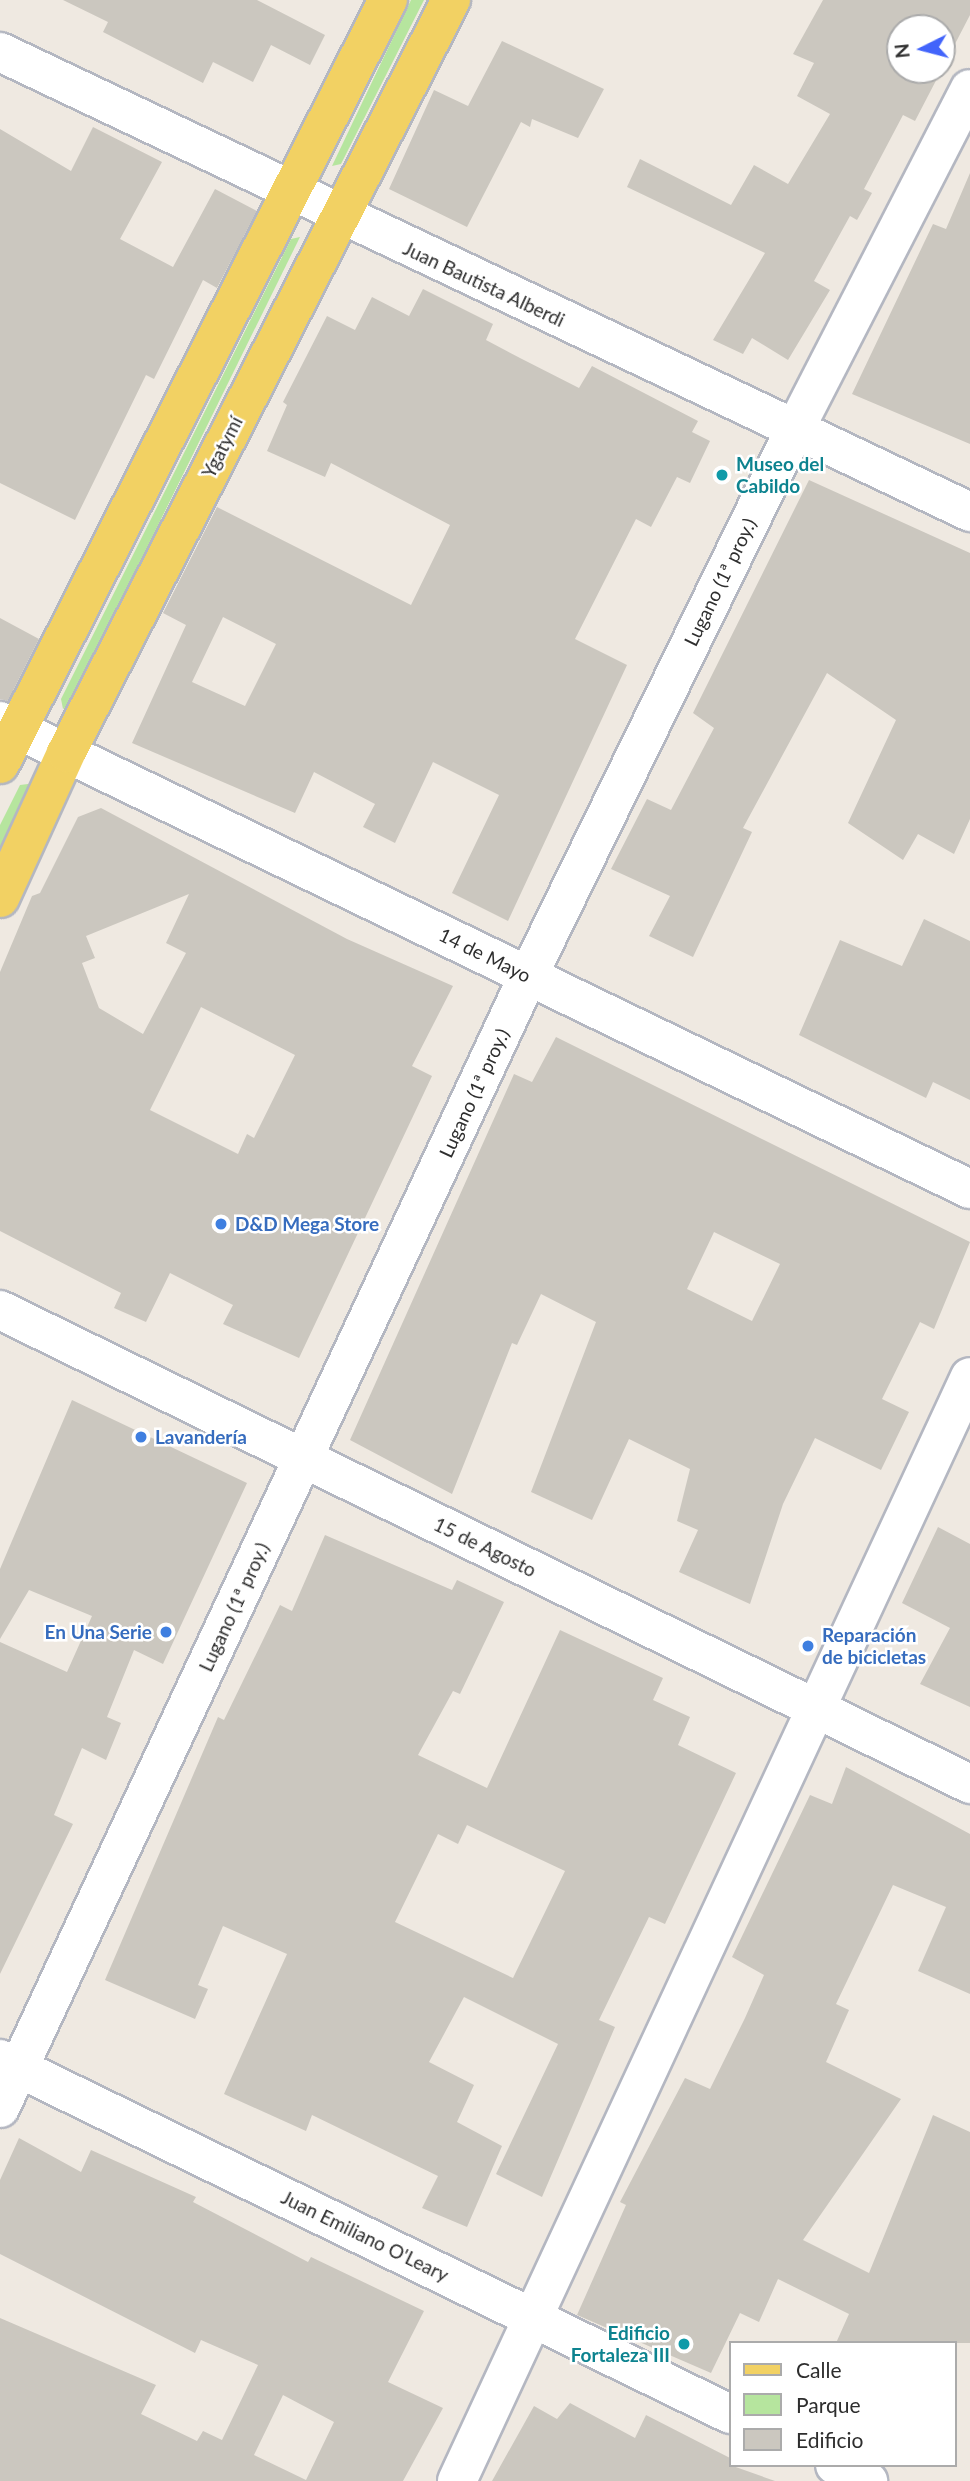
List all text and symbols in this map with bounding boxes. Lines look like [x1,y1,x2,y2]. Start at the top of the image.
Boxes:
north arrow [886,14,956,84]
text: N [889,43,914,60]
street label: Juan Bautista Alberdi [399,236,569,332]
street label: Ygatymí [197,412,247,482]
place label: Museo del Cabildo [736,453,824,497]
marker: Museo del Cabildo [714,467,730,483]
street label: Lugano (1ª proy.) [679,514,761,650]
street label: 14 de Mayo [435,923,535,987]
street label: Lugano (1ª proy.) [434,1025,514,1161]
place label: D&D Mega Store [235,1213,379,1235]
marker: D&D Mega Store [213,1216,229,1232]
place label: Lavandería [155,1426,247,1448]
marker: Lavandería [133,1429,149,1445]
street label: 15 de Agosto [430,1512,540,1582]
street label: Lugano (1ª proy.) [194,1539,274,1675]
place label: En Una Serie [45,1621,152,1643]
marker: En Una Serie [158,1624,174,1640]
place label: Reparación de bicicletas [822,1624,926,1668]
marker: Reparación de bicicletas [800,1638,816,1654]
street label: Juan Emiliano O'Leary [278,2186,452,2286]
place label: Edificio Fortaleza III [571,2322,670,2366]
marker: Edificio Fortaleza III [676,2336,692,2352]
legend [729,2341,956,2467]
text: Calle [796,2357,841,2382]
text: Parque [796,2392,861,2417]
text: Edificio [796,2427,863,2452]

